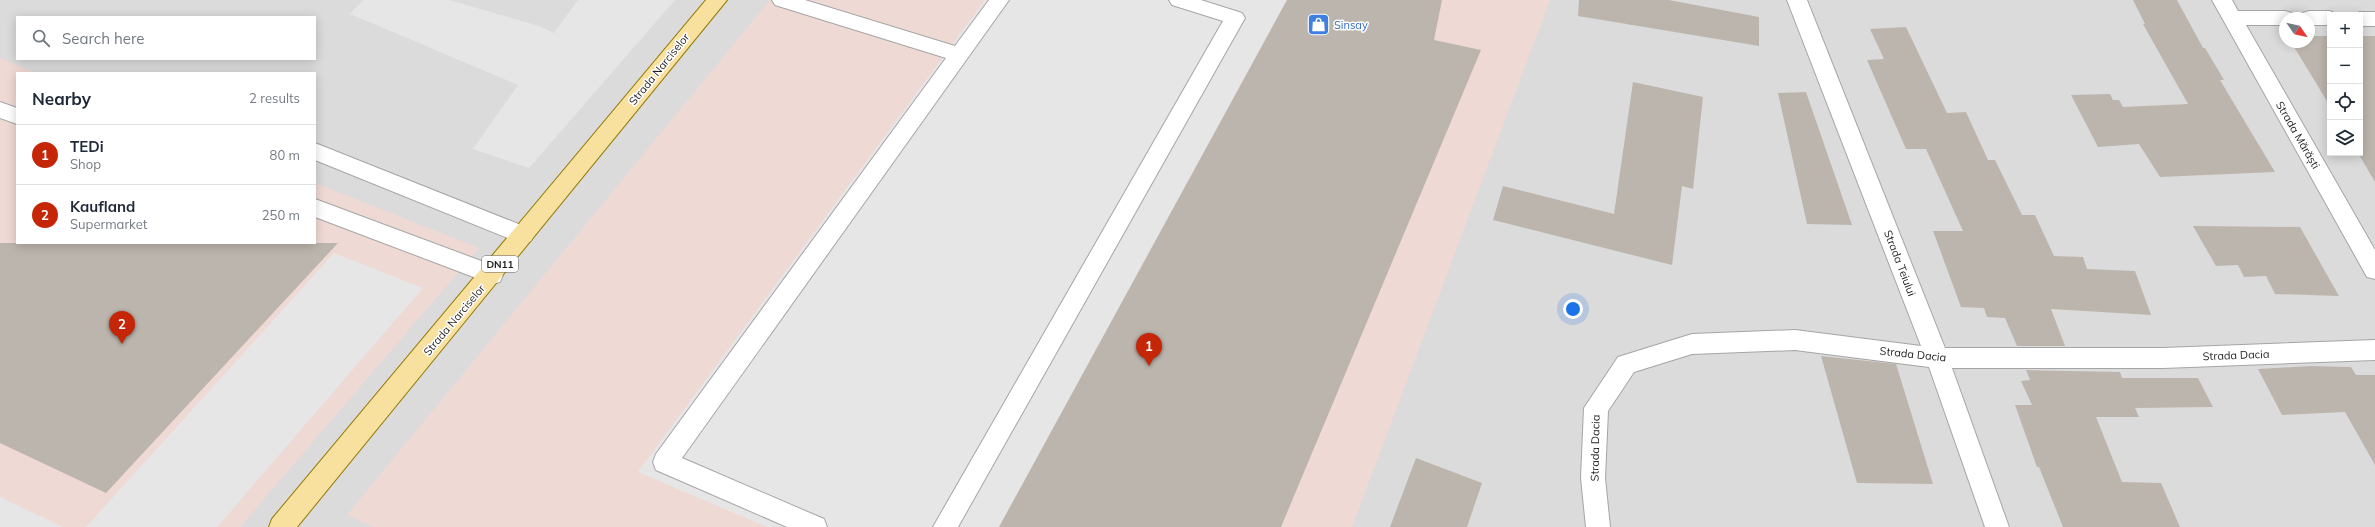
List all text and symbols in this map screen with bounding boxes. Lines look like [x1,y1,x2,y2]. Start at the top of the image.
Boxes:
shop icon: Sinsay [1305,12,1331,38]
north arrow [2279,12,2315,48]
map controls [2327,12,2363,156]
button: + [2327,12,2363,48]
search box [16,16,316,60]
place label: Sinsay [1334,18,1368,32]
icon: search [30,27,52,49]
text: Search here [62,29,144,48]
street label: Strada Narciselor [626,30,692,108]
button: − [2327,48,2363,84]
button: locate [2327,84,2363,120]
text: Nearby [32,88,91,109]
text: 2 results [249,90,300,106]
street label: Strada Mărăști [2272,99,2323,172]
button: layers [2327,120,2363,156]
text: TEDi [70,137,104,156]
text: 1 [41,147,49,163]
text: 80 m [270,147,300,163]
text: Shop [70,156,101,172]
text: Kaufland [70,197,135,216]
text: 2 [41,207,49,223]
text: 250 m [262,207,300,223]
text: Supermarket [70,216,147,232]
street label: Strada Teiului [1881,228,1919,298]
road number: DN11 [482,256,518,272]
street label: Strada Narciselor [420,282,488,358]
your location [1563,299,1583,319]
pin: 2 [109,311,135,344]
pin: 1 [1136,333,1162,366]
street label: Strada Dacia [1879,344,1947,364]
street label: Strada Dacia [2202,347,2270,363]
street label: Strada Dacia [1587,414,1603,482]

